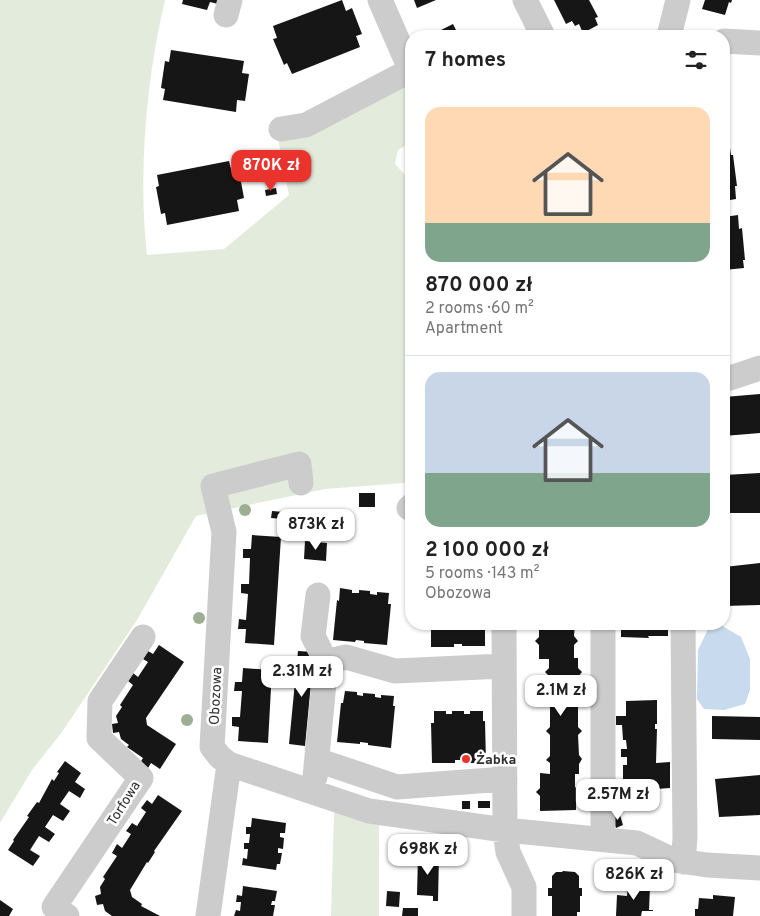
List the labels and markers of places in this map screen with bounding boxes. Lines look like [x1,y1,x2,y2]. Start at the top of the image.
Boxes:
pin: 870K zł [225,150,317,192]
pin: 873K zł [270,508,362,551]
pin: 2.31M zł [250,656,354,698]
pin: 2.1M zł [515,674,607,717]
place label: Żabka [476,752,516,769]
marker: Żabka [460,753,472,765]
pin: 2.57M zł [566,778,670,821]
pin: 698K zł [382,834,474,876]
pin: 826K zł [588,858,680,901]

